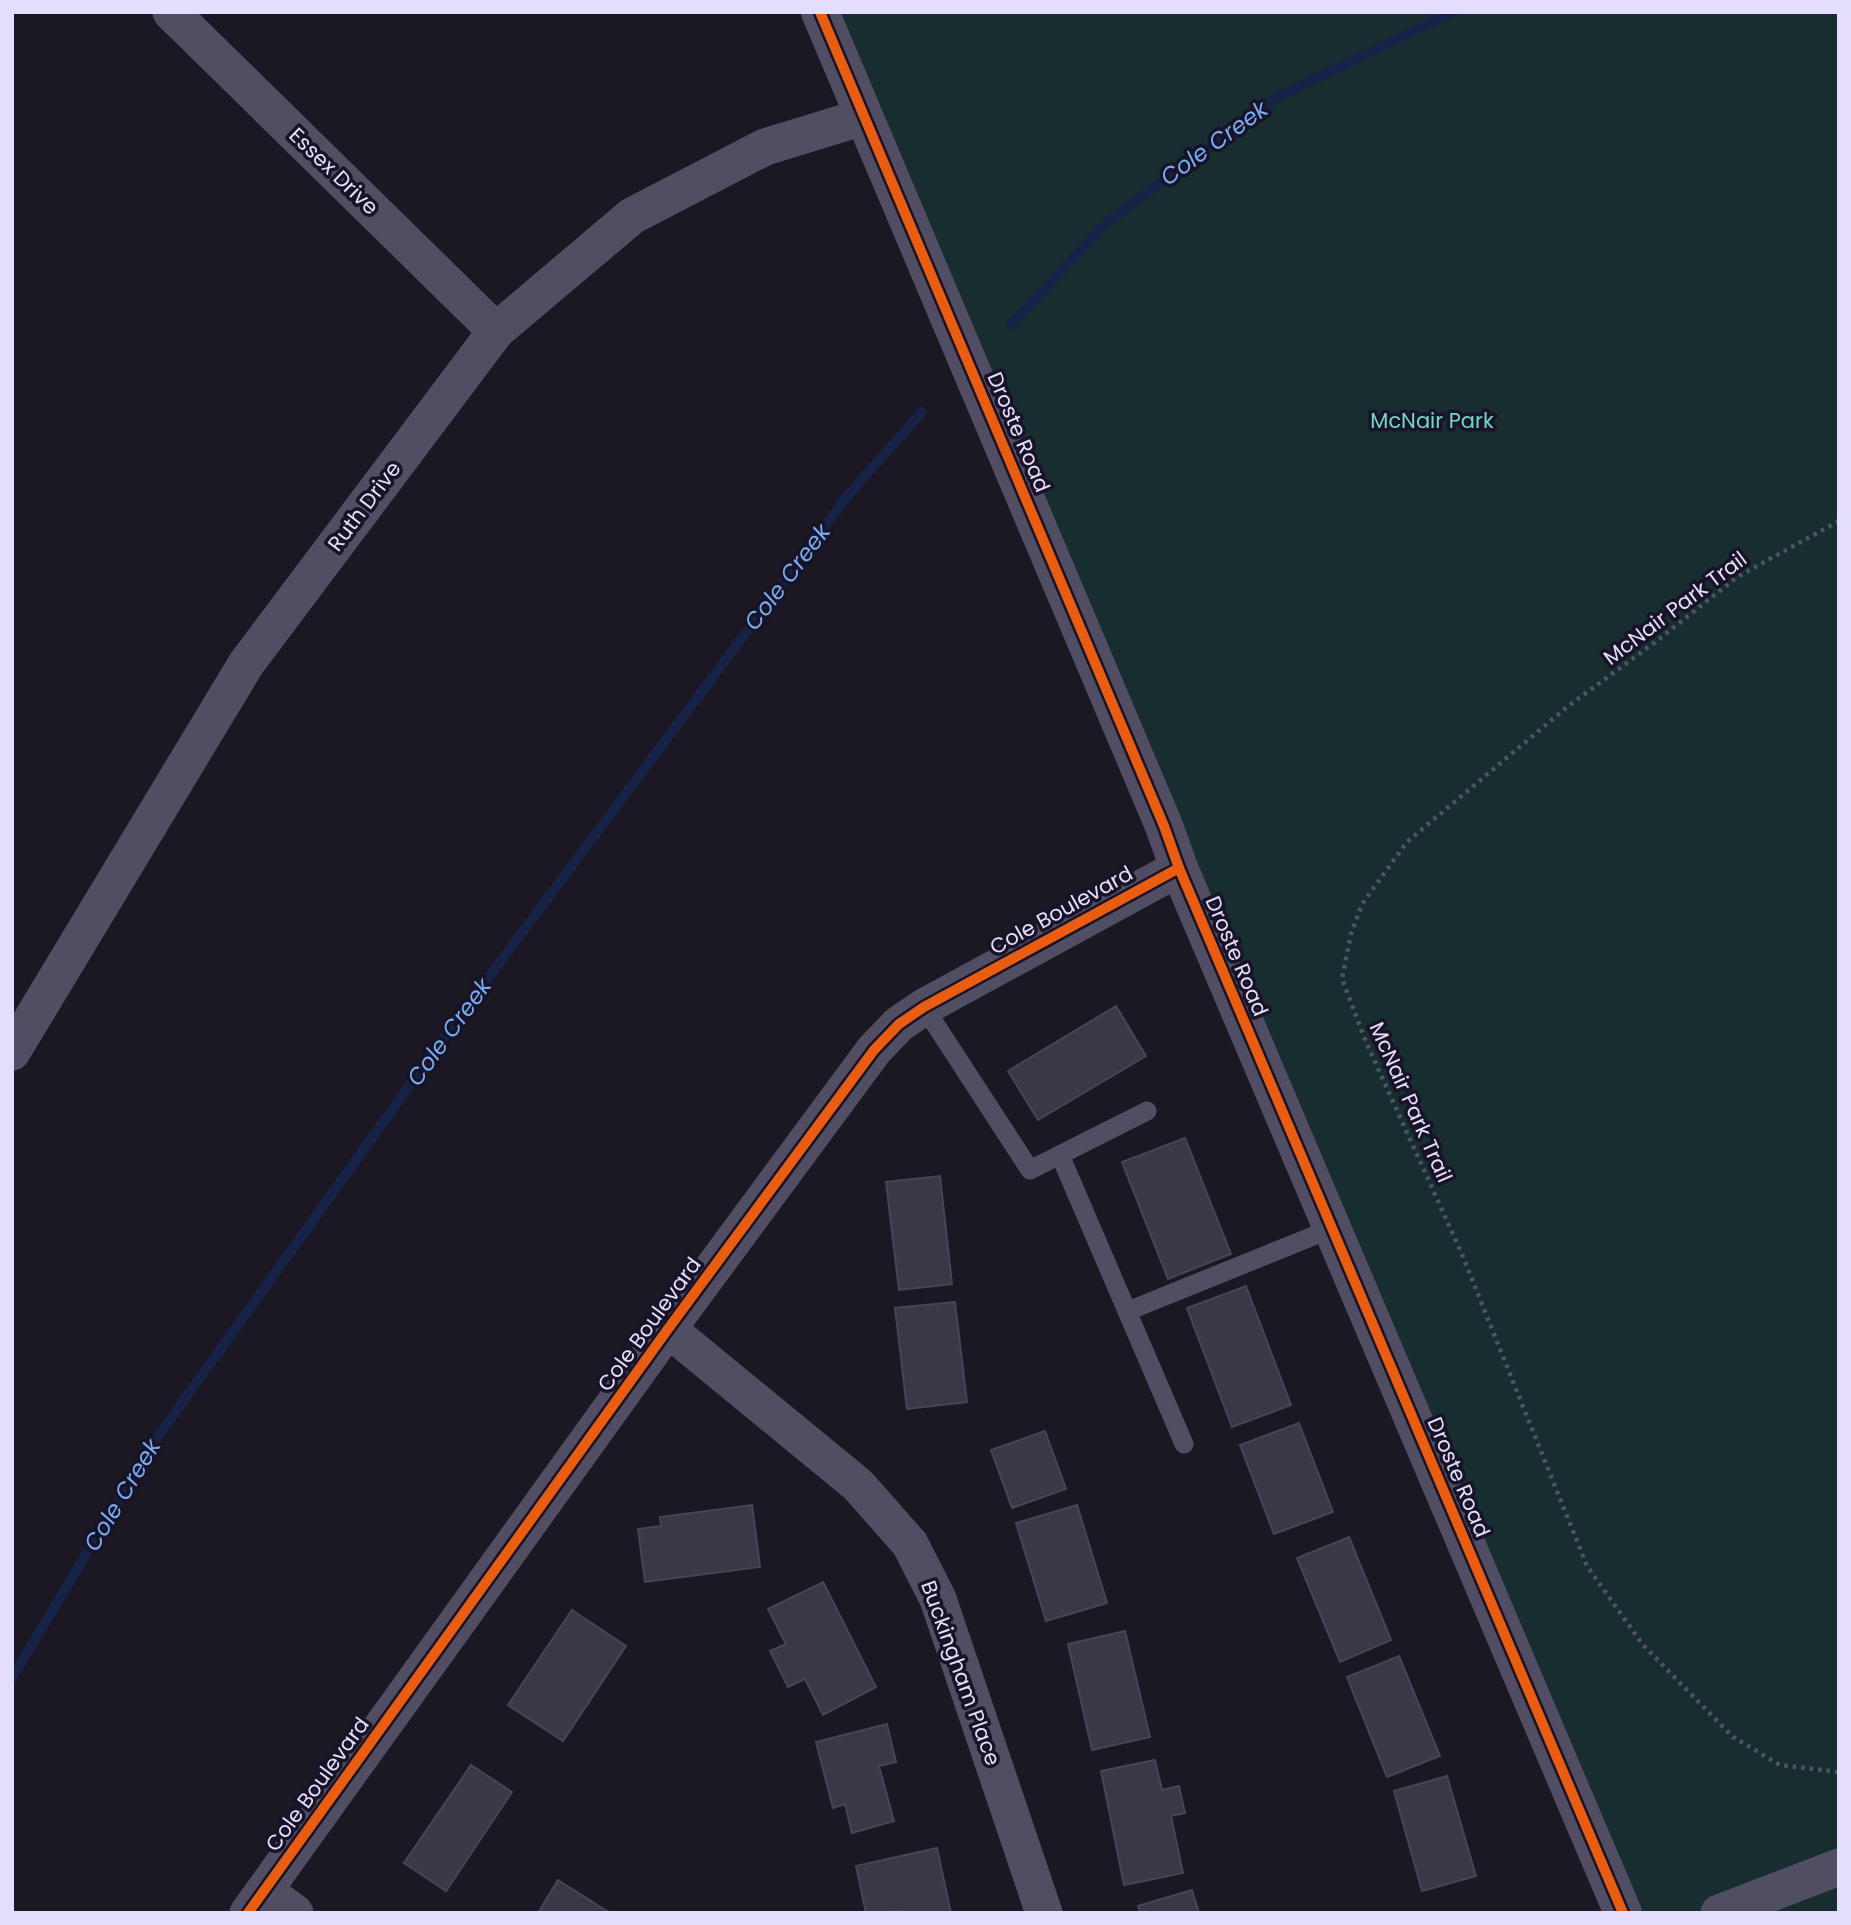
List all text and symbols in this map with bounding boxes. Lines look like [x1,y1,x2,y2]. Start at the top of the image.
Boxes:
water label: Cole Creek [1154,92,1275,193]
street label: Essex Drive [283,121,385,221]
street label: Droste Road [981,367,1057,497]
park label: McNair Park [1370,406,1494,435]
street label: Ruth Drive [321,455,407,557]
water label: Cole Creek [736,516,838,637]
street label: McNair Park Trail [1597,544,1753,672]
street label: Cole Boulevard [984,859,1138,961]
street label: Droste Road [1199,891,1275,1021]
water label: Cole Creek [399,971,500,1092]
street label: McNair Park Trail [1363,1017,1459,1187]
street label: Cole Boulevard [590,1251,708,1397]
street label: Droste Road [1421,1412,1497,1542]
water label: Cole Creek [76,1432,169,1557]
street label: Buckingham Place [914,1576,1008,1770]
street label: Cole Boulevard [258,1711,376,1857]

